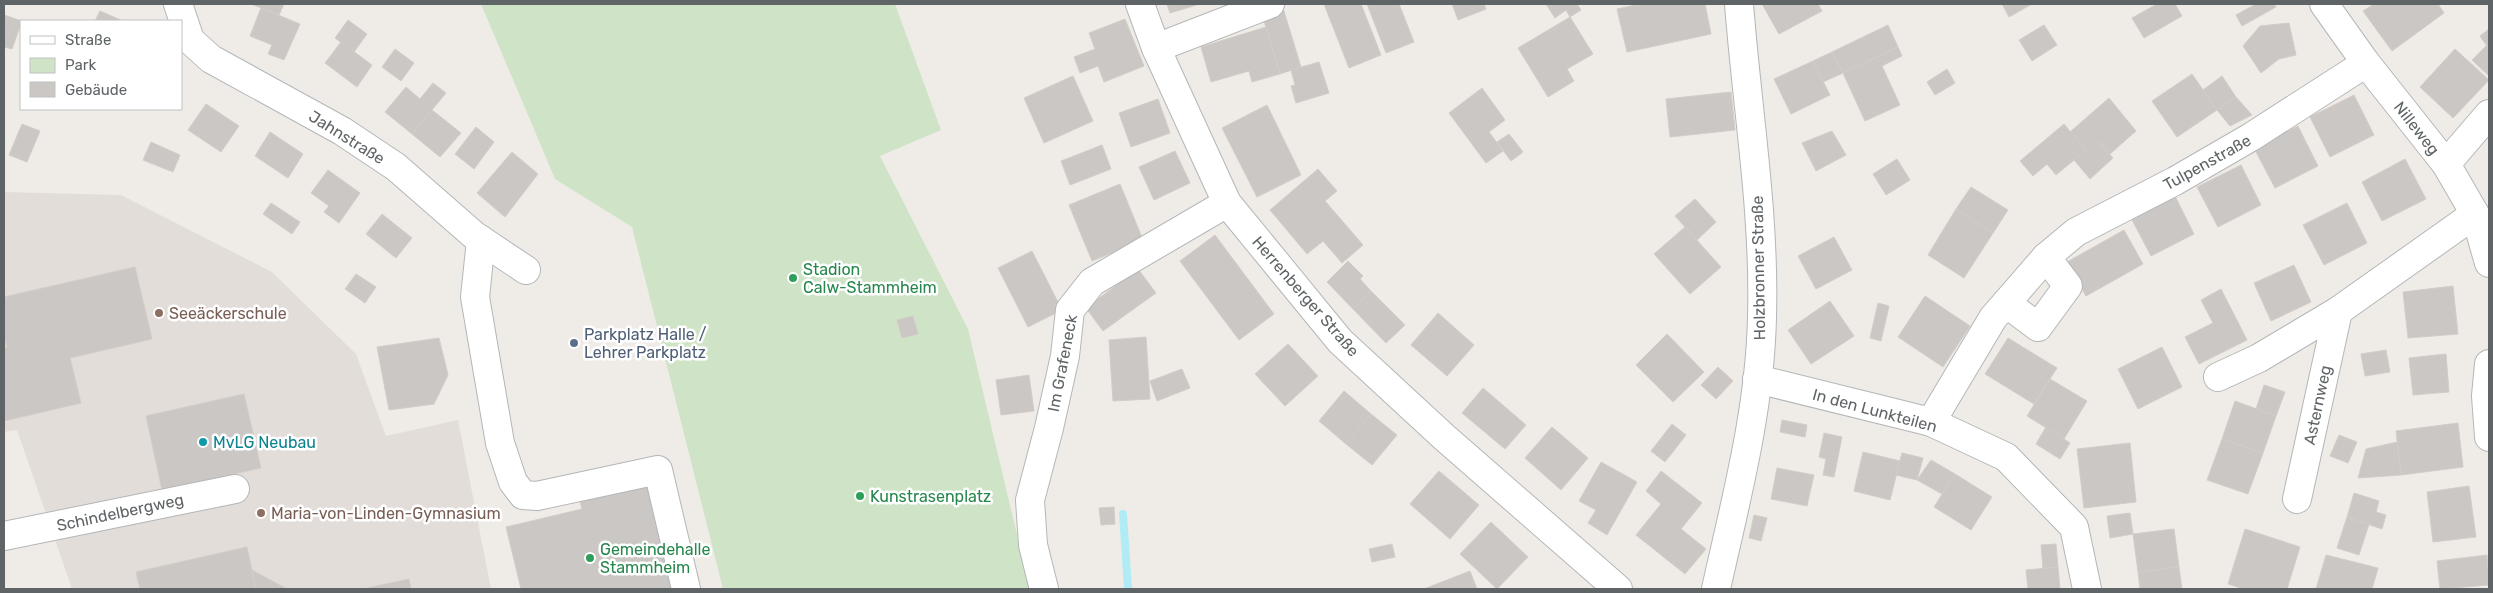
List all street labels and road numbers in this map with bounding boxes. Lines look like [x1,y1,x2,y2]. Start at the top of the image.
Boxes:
street label: Nilleweg [2390,98,2443,159]
street label: Jahnstraße [305,107,388,168]
street label: Tulpenstraße [2160,131,2254,194]
street label: Holzbronner Straße [1748,195,1769,340]
street label: Herrenberger Straße [1248,232,1363,360]
street label: Im Grafeneck [1044,312,1081,413]
street label: Asternweg [2300,364,2335,447]
street label: In den Lunkteilen [1811,385,1939,436]
street label: Schindelbergweg [55,490,185,535]

